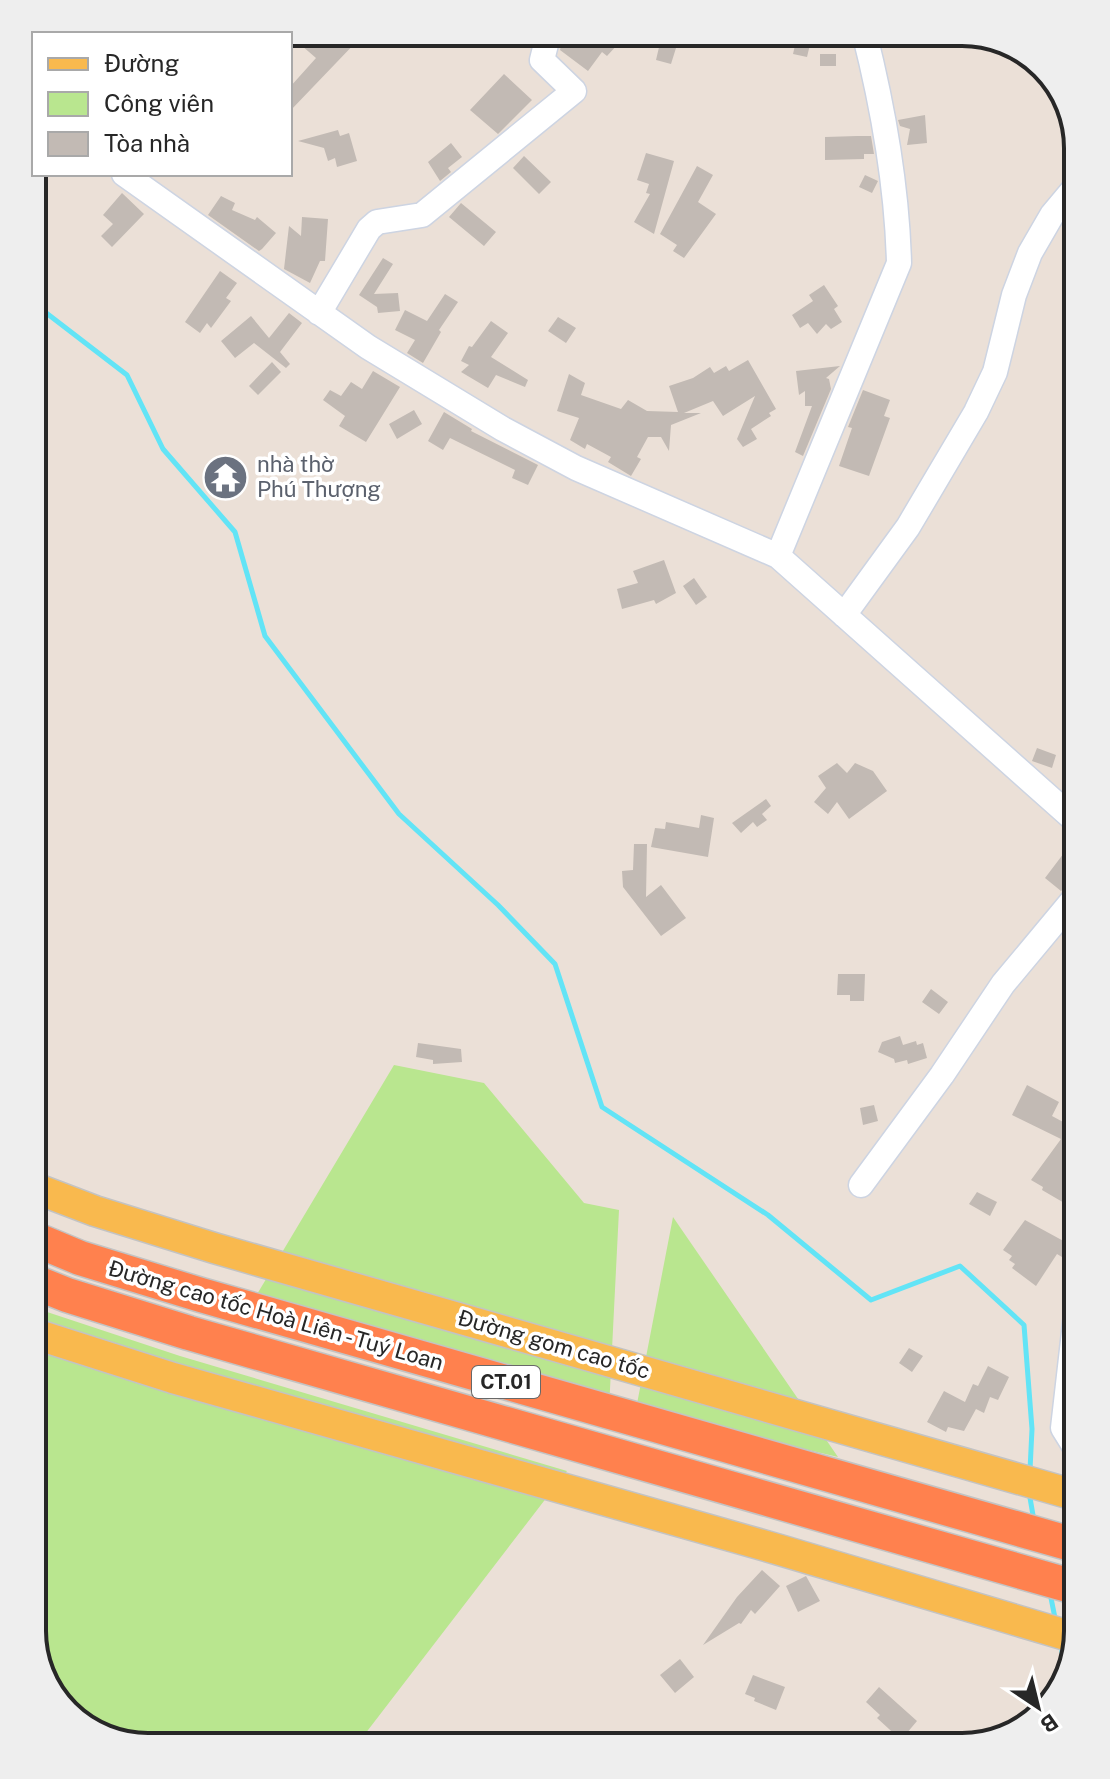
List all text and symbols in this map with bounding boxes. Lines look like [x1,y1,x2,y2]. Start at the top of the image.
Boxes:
legend [32,32,292,176]
text: Đường [104,49,179,77]
text: Công viên [104,89,214,117]
text: Tòa nhà [104,129,190,157]
place label: nhà thờ Phú Thượng [257,451,381,502]
temple icon: nhà thờ Phú Thượng [202,453,250,501]
street label: Đường cao tốc Hoà Liên - Tuý Loan [105,1255,447,1375]
street label: Đường gom cao tốc [455,1304,653,1384]
road number: CT.01 [472,1366,540,1398]
north arrow [998,1667,1078,1747]
text: B [1036,1708,1063,1738]

